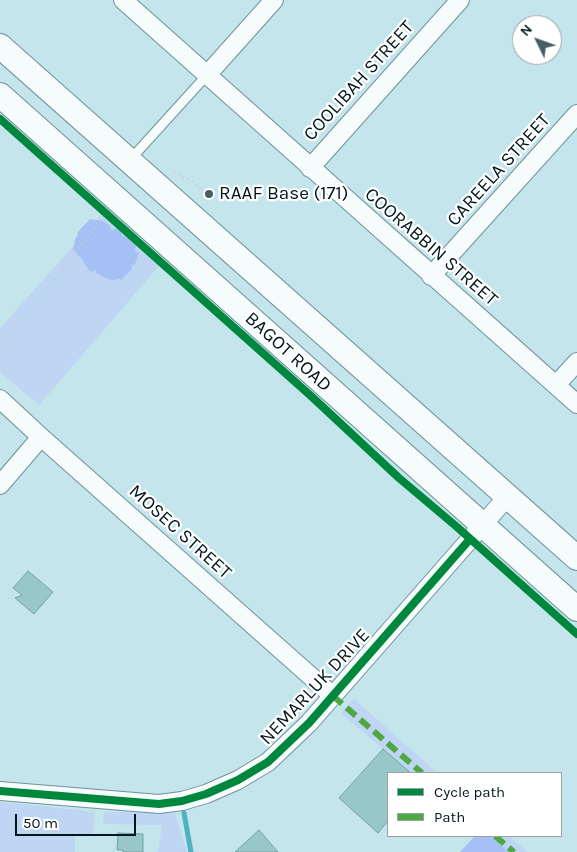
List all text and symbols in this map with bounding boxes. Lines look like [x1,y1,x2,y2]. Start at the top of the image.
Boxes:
north arrow [512,15,562,65]
street label: COOLIBAH STREET [299,16,419,146]
text: N [517,21,536,40]
street label: CAREELA STREET [443,109,555,231]
place label: RAAF Base (171) [219,183,348,205]
street label: COORABBIN STREET [360,183,502,311]
marker: RAAF Base (171) [203,188,215,200]
street label: BAGOT ROAD [240,307,336,397]
street label: MOSEC STREET [124,480,236,584]
street label: NEMARLUK DRIVE [255,624,375,750]
legend [387,772,562,837]
text: Cycle path [434,783,505,801]
scale bar [18,804,139,836]
text: Path [434,808,465,826]
text: 50 m [23,814,58,832]

